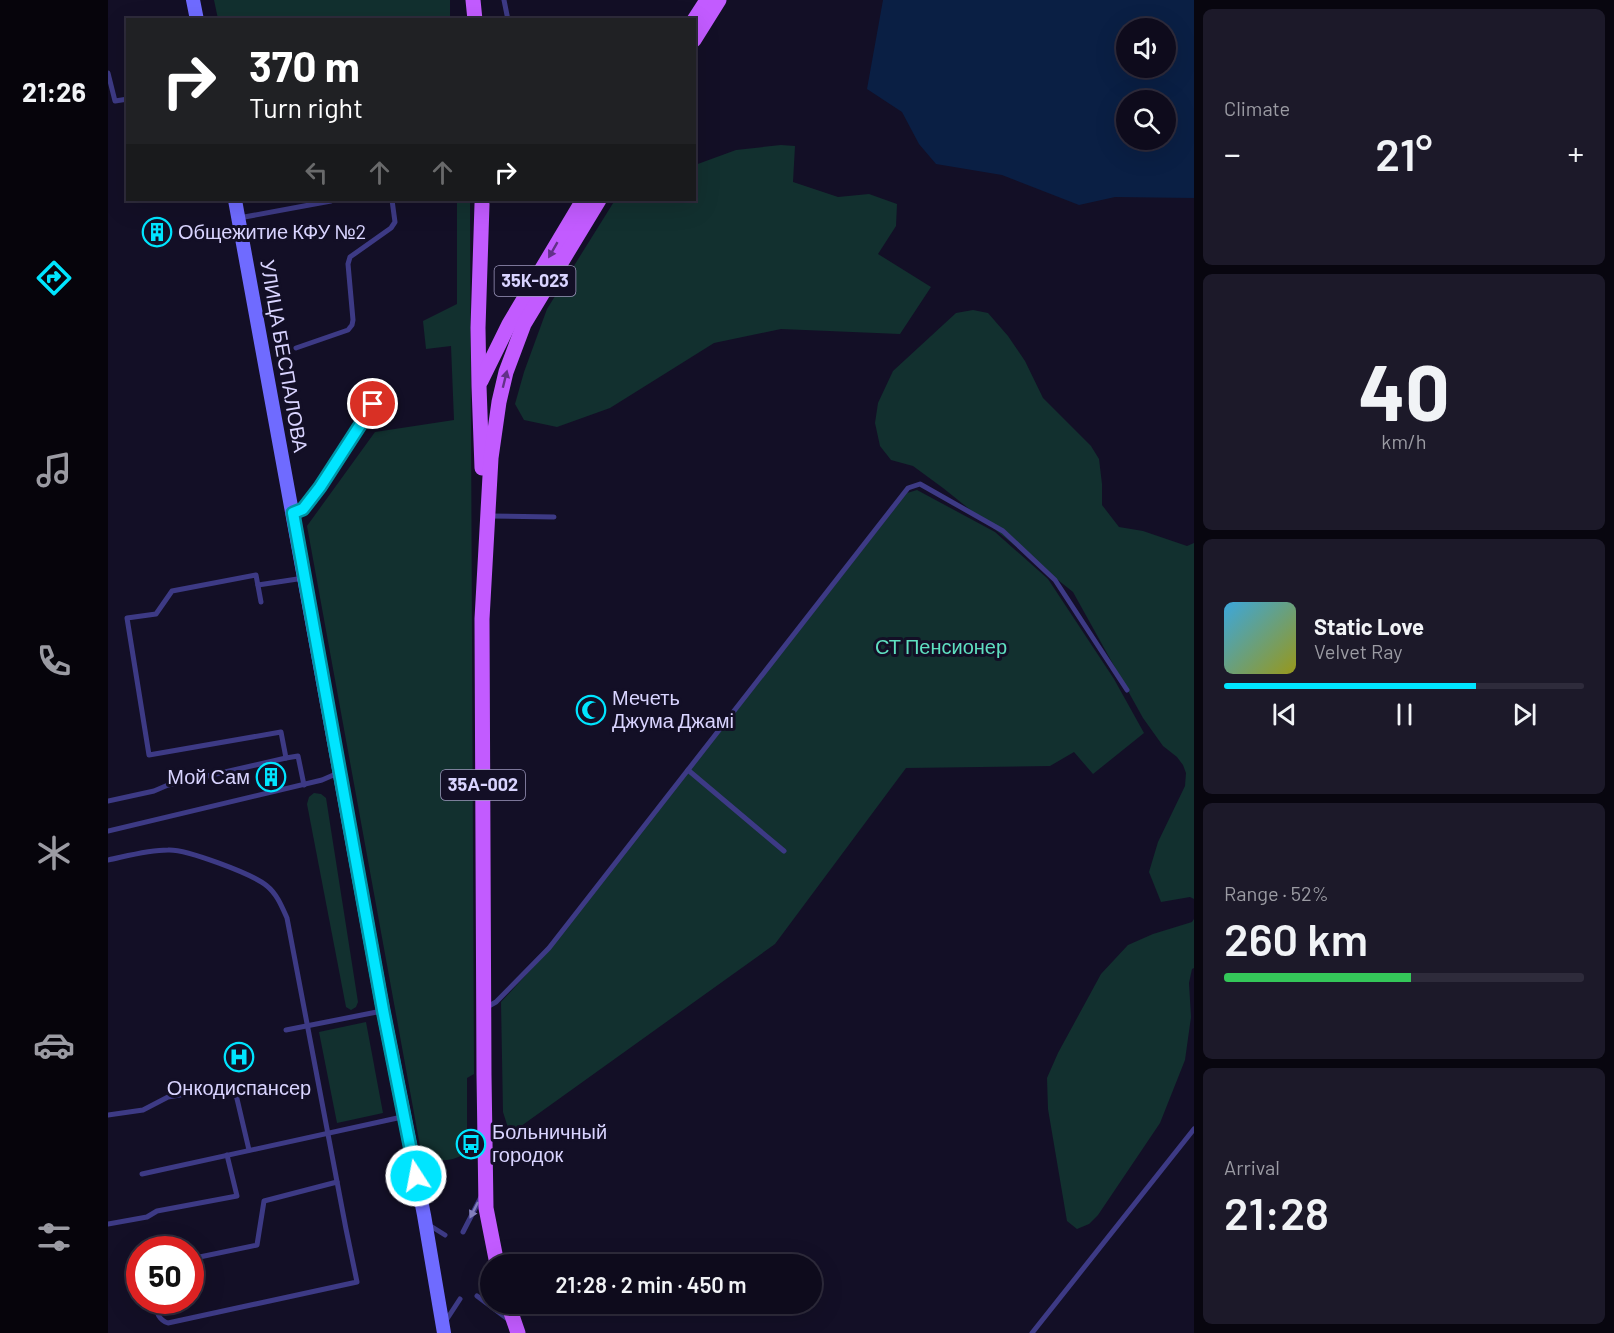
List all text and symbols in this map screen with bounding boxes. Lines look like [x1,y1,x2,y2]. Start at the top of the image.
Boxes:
map controls [1116,18,1176,150]
button: sound [1116,18,1176,78]
text: 370 m [249,40,360,90]
icon: right [150,42,228,120]
text: 21:26 [22,75,86,107]
button: search [1116,90,1176,150]
text: Turn right [249,91,363,123]
text: Climate [1224,96,1290,120]
text: 21° [1375,126,1433,180]
text: − [1224,133,1241,173]
text: + [1567,133,1584,173]
icon: left [300,156,333,189]
icon: ahead [363,156,396,189]
icon: ahead [426,156,459,189]
icon: right [489,156,522,189]
building icon: Общежитие КФУ №2 [141,216,173,248]
place label: Общежитие КФУ №2 [178,219,366,243]
one-way arrow [548,242,558,259]
icon: directions [33,257,75,299]
street label: УЛИЦА БЕСПАЛОВА [256,258,314,455]
road number: 35К-023 [494,266,576,296]
text: 40 [1358,343,1450,437]
one-way arrow [500,370,510,388]
pin [347,378,398,429]
icon: arrive [356,387,389,420]
text: km/h [1381,429,1427,453]
icon: music [33,449,75,491]
text: Static Love [1314,613,1424,639]
park label: СТ Пенсионер [875,634,1007,658]
text: Velvet Ray [1314,639,1403,663]
icon: phone [33,640,75,682]
place label: Мечеть Джума Джамі [612,685,734,732]
mosque icon: Мечеть Джума Джамі [575,694,607,726]
icon: previous [1268,698,1301,731]
icon: pause [1388,698,1421,731]
icon: next [1508,698,1541,731]
building icon: Мой Сам [255,761,287,793]
place label: Мой Сам [167,764,250,788]
road number: 35А-002 [441,770,525,800]
icon: climate [33,832,75,874]
text: Range · 52% [1224,881,1329,905]
text: 260 km [1224,911,1368,965]
icon: car [33,1024,75,1066]
hospital icon: Онкодиспансер [223,1041,255,1073]
place label: Онкодиспансер [167,1075,311,1099]
place label: Больничный городок [492,1119,607,1166]
bus stop icon: Больничный городок [455,1128,487,1160]
position arrow [384,1144,448,1208]
text: Arrival [1224,1155,1280,1179]
text: 21:28 [1224,1185,1329,1239]
one-way arrow [469,1201,479,1218]
icon: filters [33,1216,75,1258]
speed limit sign: 50 [126,1236,204,1314]
text: 21:28 · 2 min · 450 m [556,1271,746,1297]

